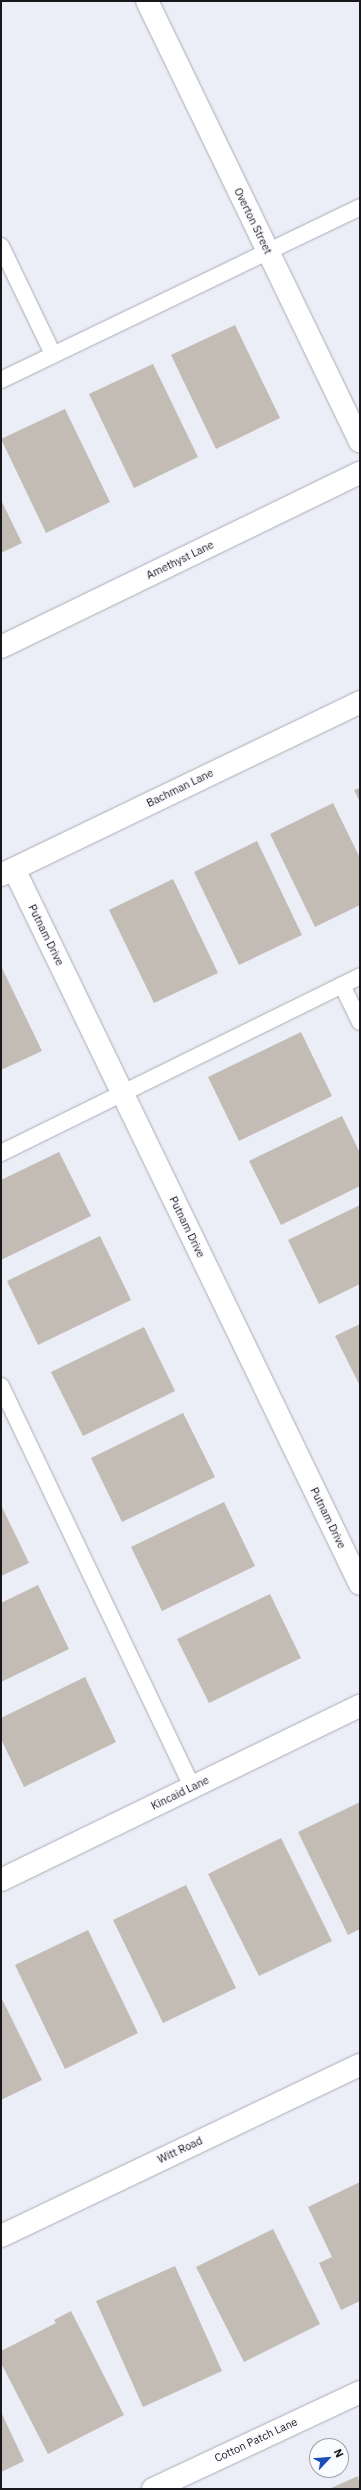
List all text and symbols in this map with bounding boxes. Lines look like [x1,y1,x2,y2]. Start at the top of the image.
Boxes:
street label: Overton Street [231,186,275,256]
street label: Amethyst Lane [144,538,216,582]
street label: Bachman Lane [144,766,216,810]
street label: Putnam Drive [25,902,67,968]
street label: Putnam Drive [166,1194,208,1260]
street label: Putnam Drive [307,1485,349,1551]
street label: Kincaid Lane [149,1773,211,1813]
street label: Witt Road [155,2134,205,2166]
street label: Cotton Patch Lane [212,2415,300,2465]
north arrow [309,2438,349,2478]
text: N [331,2447,347,2460]

